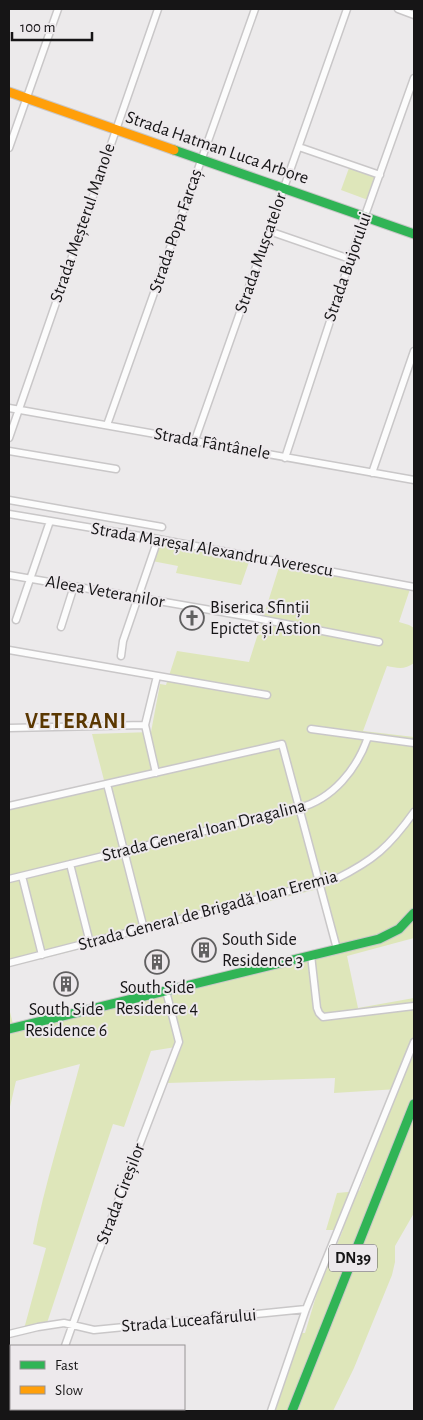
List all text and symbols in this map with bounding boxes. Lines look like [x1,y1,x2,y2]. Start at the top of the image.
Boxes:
scale bar [12,10,92,42]
text: 100 m [20,20,55,35]
street label: Strada Hatman Luca Arbore [123,108,311,188]
street label: Strada Meșterul Manole [47,141,120,305]
street label: Strada Popa Farcaș [146,167,207,296]
street label: Strada Mușcatelor [232,190,291,316]
street label: Strada Bujorului [321,210,375,324]
street label: Strada Fântânele [152,425,272,463]
street label: Strada Mareșal Alexandru Averescu [89,520,334,581]
street label: Aleea Veteranilor [44,573,166,611]
place label: Biserica Sfinții Epictet și Astion [210,599,321,639]
church icon: Biserica Sfinții Epictet și Astion [179,605,205,631]
district label: VETERANI [25,710,127,732]
street label: Strada General Ioan Dragalina [100,797,308,865]
street label: Strada General de Brigadă Ioan Eremia [76,868,340,954]
place label: South Side Residence 3 [222,931,303,970]
building icon: South Side Residence 3 [191,937,217,963]
building icon: South Side Residence 4 [144,949,170,975]
building icon: South Side Residence 6 [53,971,79,997]
place label: South Side Residence 4 [116,979,199,1018]
place label: South Side Residence 6 [25,1001,107,1040]
street label: Strada Cireșilor [94,1141,149,1247]
road number: DN39 [329,1244,377,1272]
street label: Strada Luceafărului [121,1306,257,1336]
legend [10,1345,185,1410]
text: Fast [55,1358,79,1373]
text: Slow [55,1383,83,1398]

